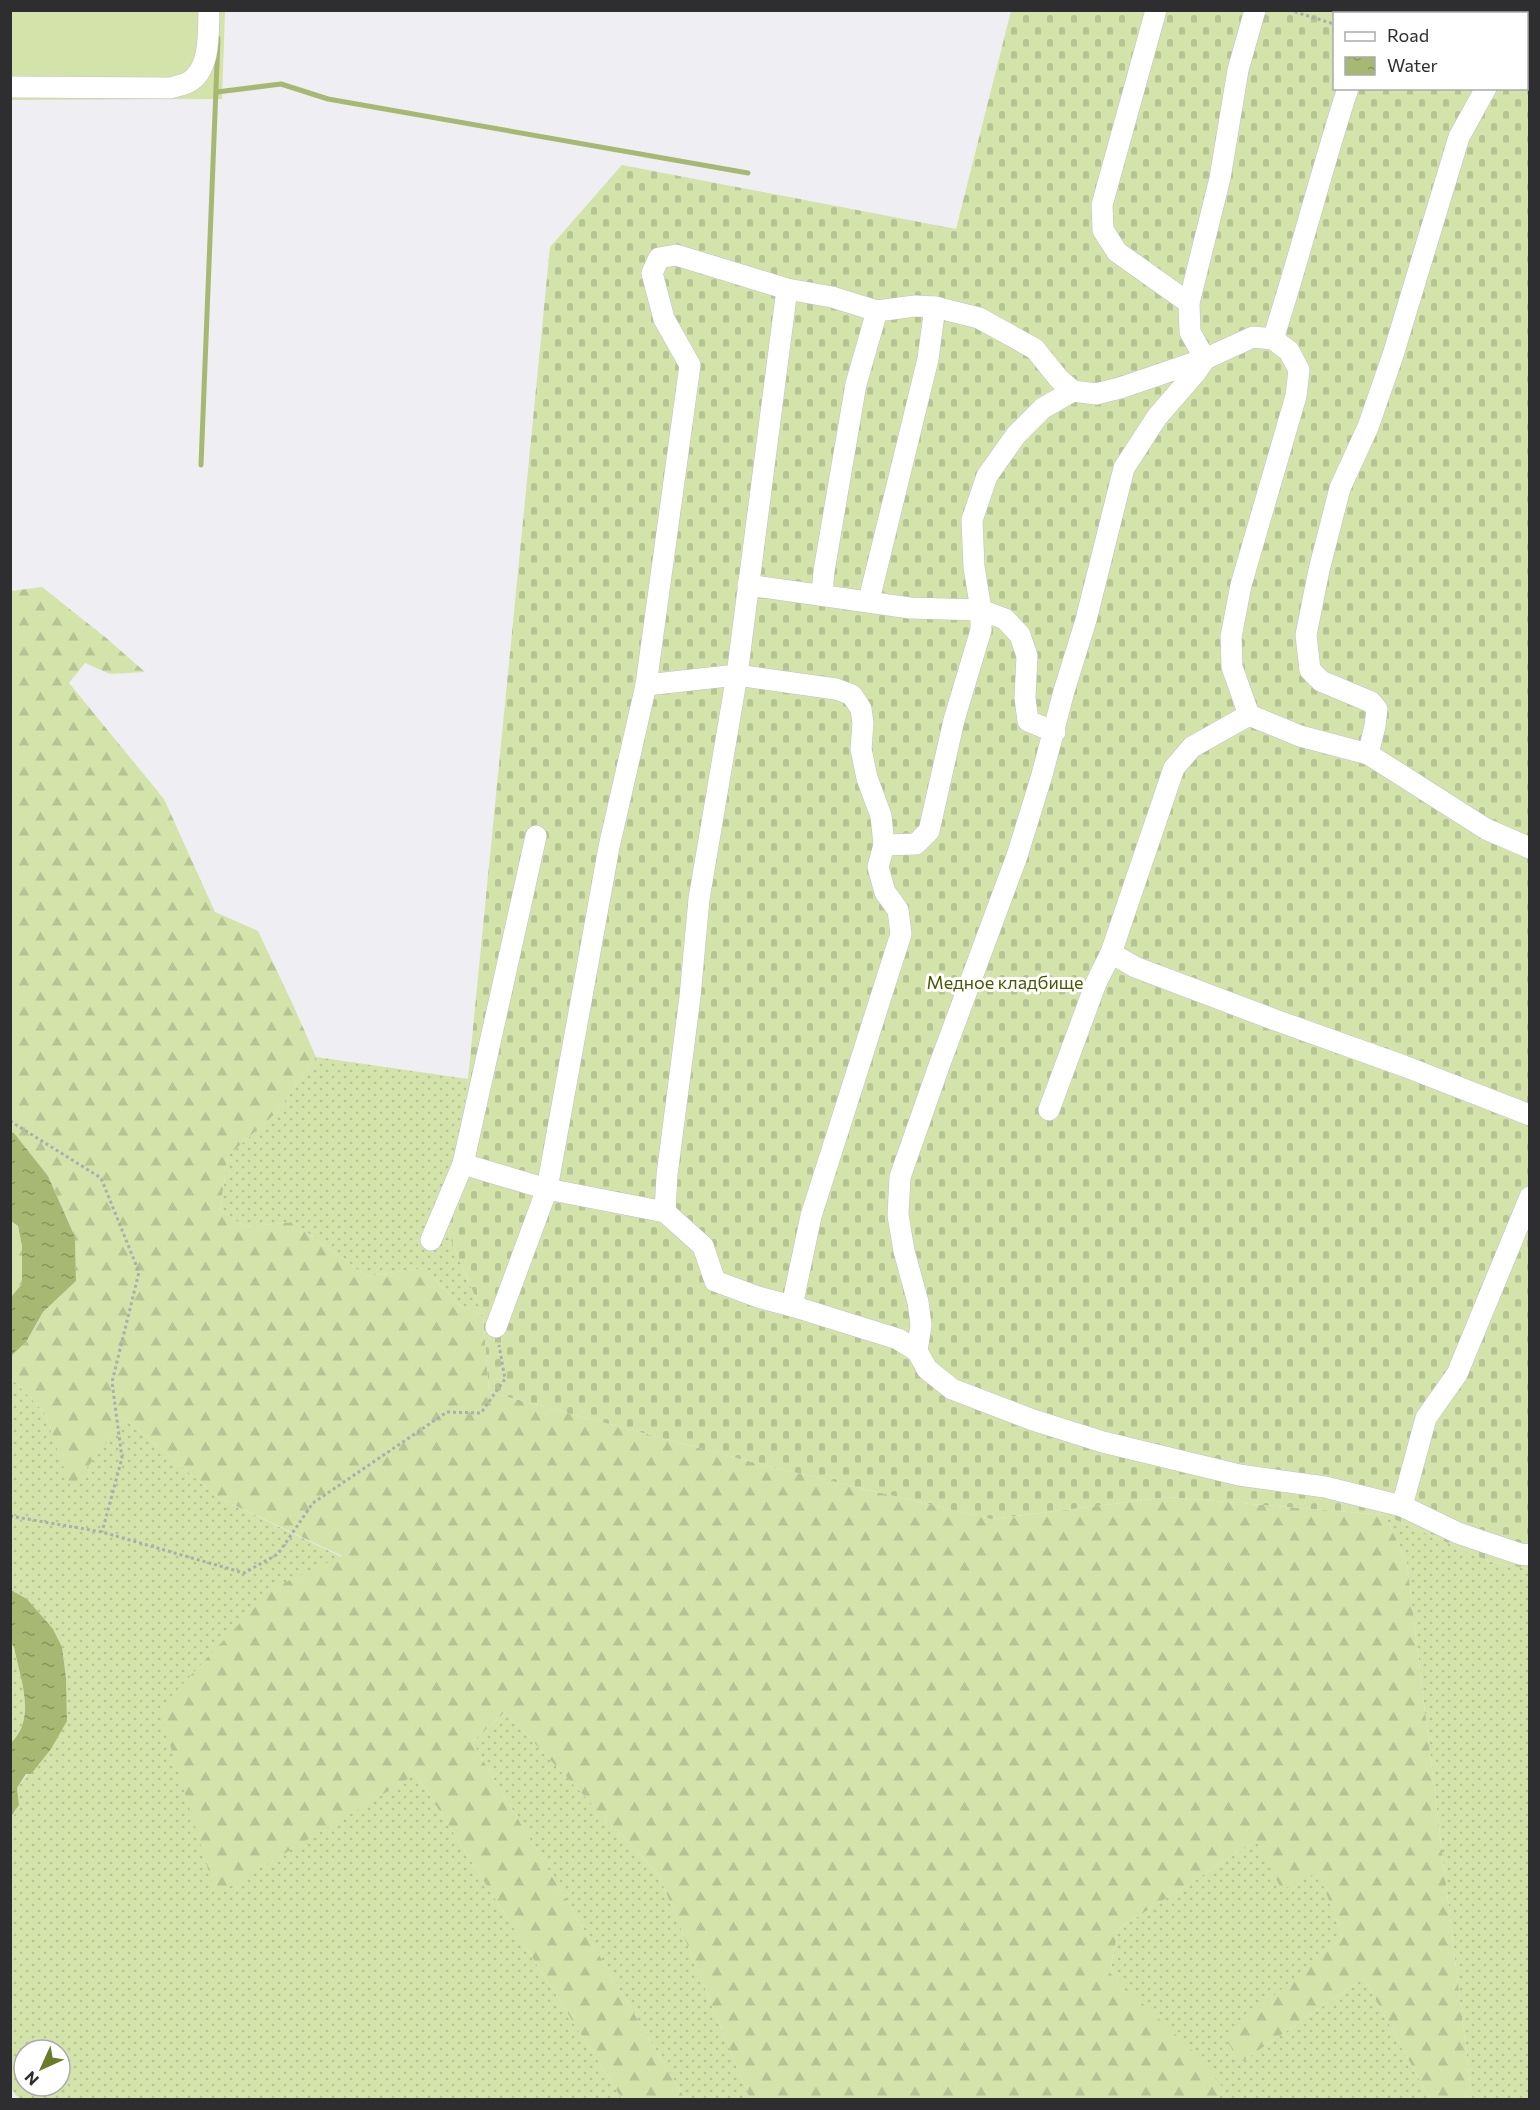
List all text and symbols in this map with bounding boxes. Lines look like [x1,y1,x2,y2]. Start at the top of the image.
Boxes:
legend [1333,12,1528,90]
text: Road [1387,24,1429,46]
text: Water [1387,54,1438,76]
park label: Медное кладбище [926,971,1084,993]
north arrow [12,2038,72,2098]
text: N [20,2068,42,2090]

